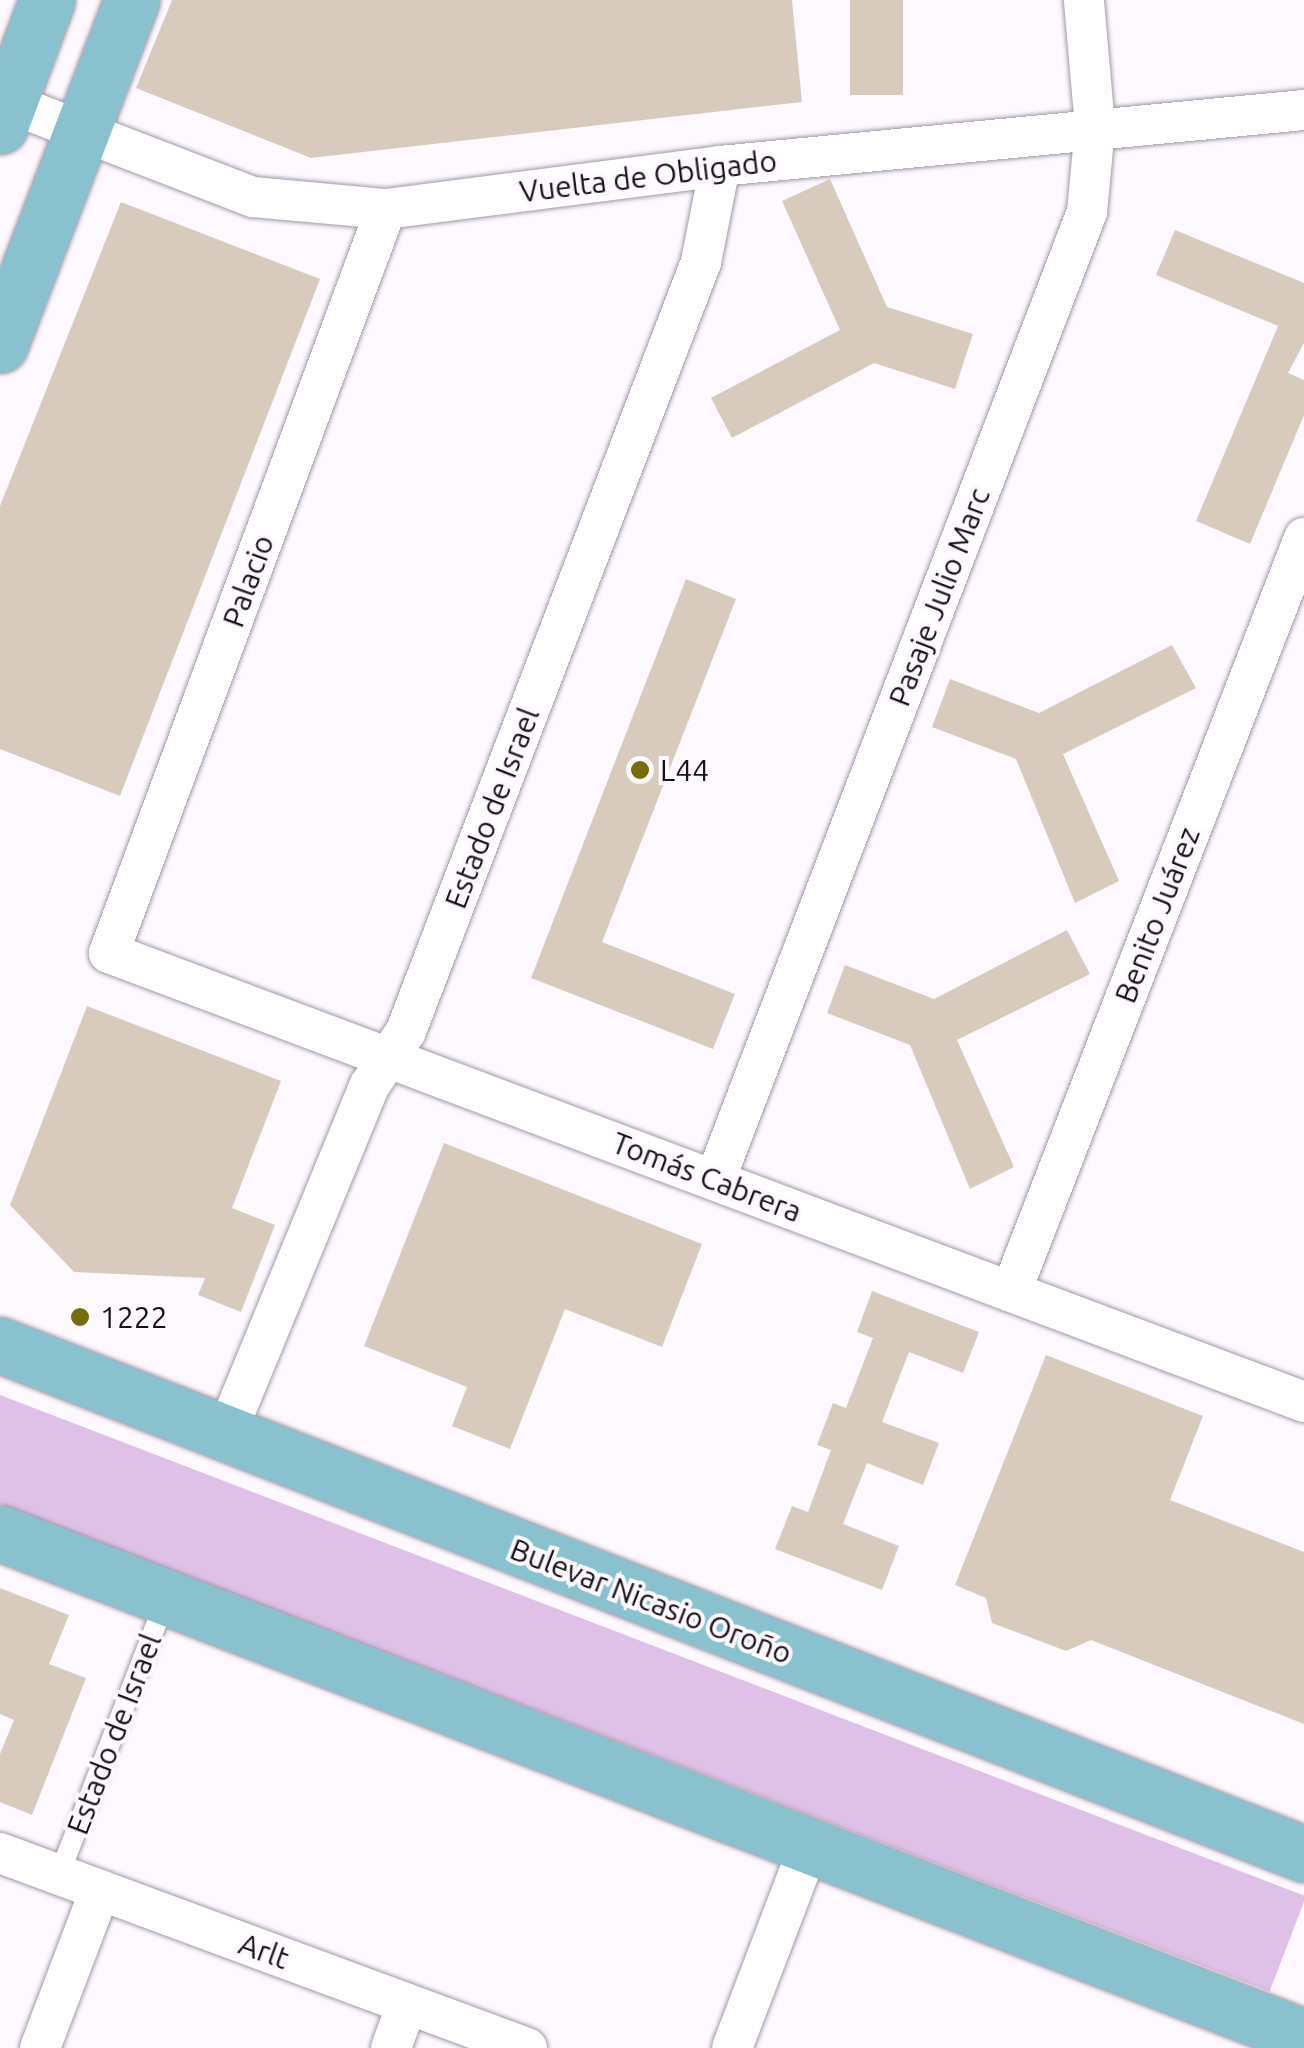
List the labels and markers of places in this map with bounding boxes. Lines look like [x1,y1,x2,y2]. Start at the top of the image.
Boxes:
place label: L44 [660,752,709,788]
marker: L44 [629,759,651,781]
place label: 1222 [100,1299,168,1335]
marker: 1222 [69,1306,91,1328]

